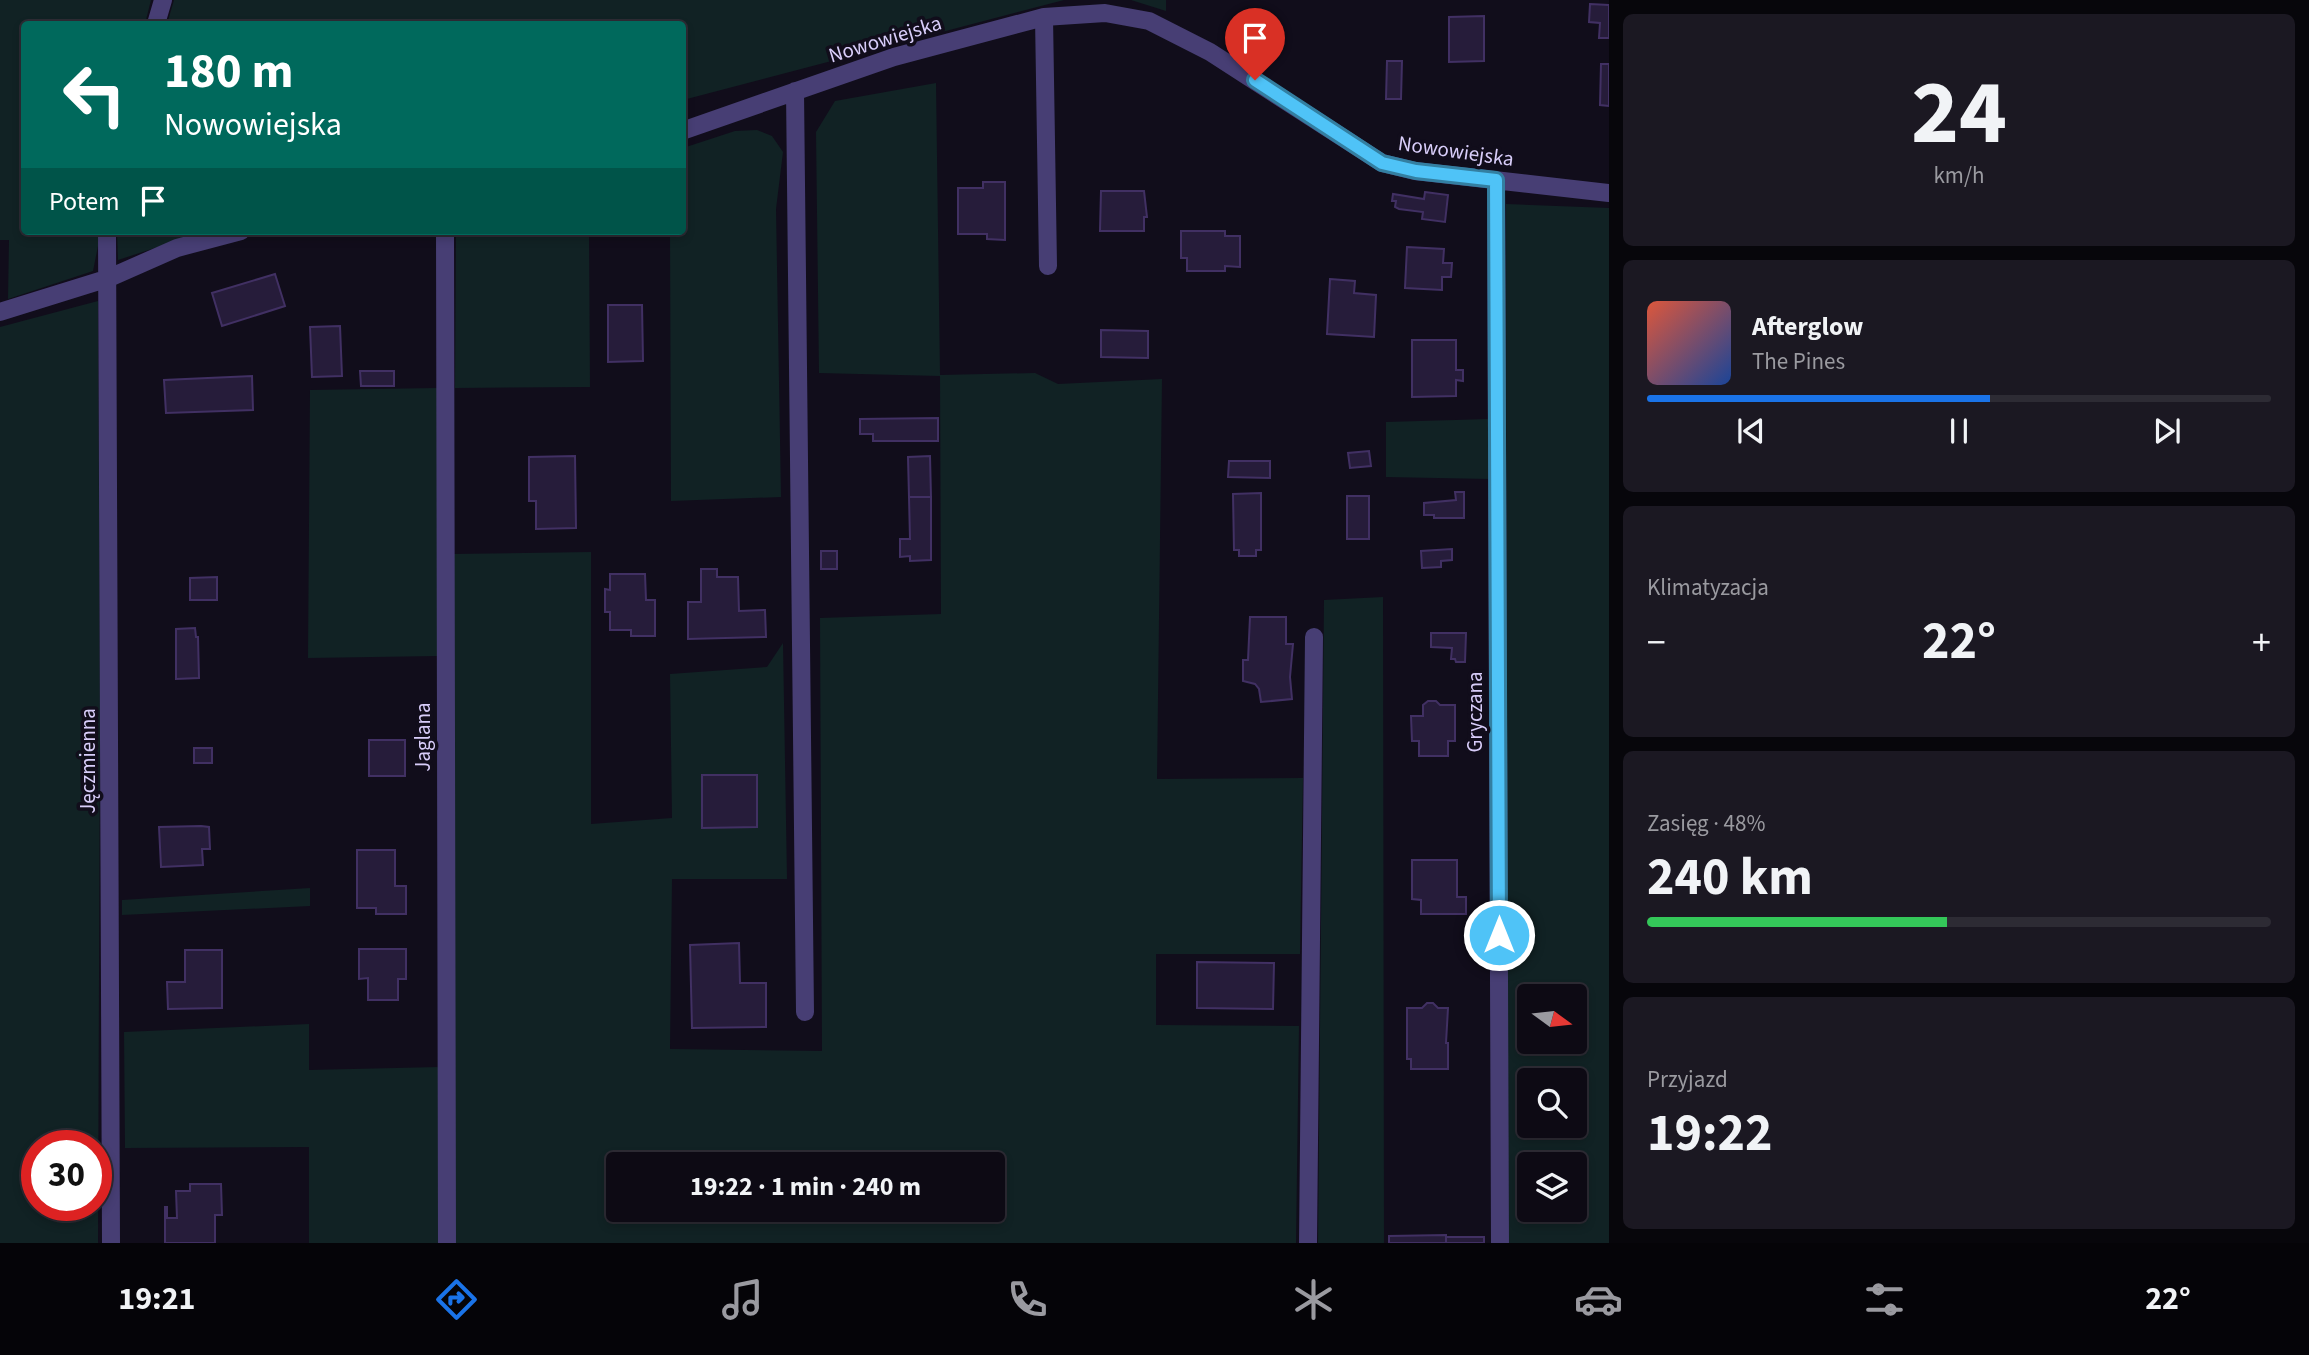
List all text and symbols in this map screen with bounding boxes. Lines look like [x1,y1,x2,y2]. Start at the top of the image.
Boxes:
street label: Nowowiejska [825,8,945,70]
pin [1225,8,1285,80]
icon: arrive [1236,19,1274,57]
text: 180 m [164,37,293,107]
icon: left [49,49,140,140]
text: 24 [1911,49,2007,178]
text: Nowowiejska [164,102,342,148]
street label: Nowowiejska [1396,128,1516,174]
text: km/h [1933,159,1985,192]
icon: arrive [134,182,172,220]
text: Potem [49,183,120,220]
text: Afterglow [1752,308,1863,345]
text: The Pines [1752,345,1845,378]
icon: previous [1732,412,1770,450]
icon: pause [1940,412,1978,450]
icon: next [2148,412,2186,450]
text: Klimatyzacja [1647,571,1769,604]
text: 22° [1922,605,1996,679]
text: − [1647,616,1666,670]
text: + [2252,616,2271,670]
street label: Gryczana [1460,671,1490,753]
street label: Jaglana [408,702,438,772]
street label: Jęczmienna [73,708,103,814]
text: Zasięg · 48% [1647,807,1765,840]
text: 240 km [1647,841,1813,915]
position arrow [1462,898,1536,972]
north arrow [1517,984,1587,1054]
map controls [1517,984,1587,1222]
text: Przyjazd [1647,1063,1728,1096]
button: search [1517,1068,1587,1138]
text: 19:22 [1647,1097,1772,1171]
speed limit sign: 30 [21,1130,112,1221]
button: layers [1517,1152,1587,1222]
text: 19:22 · 1 min · 240 m [690,1168,921,1205]
icon: directions [432,1275,481,1324]
icon: music [718,1275,767,1324]
icon: phone [1003,1275,1052,1324]
icon: climate [1289,1275,1338,1324]
icon: car [1574,1275,1623,1324]
icon: filters [1860,1275,1909,1324]
text: 19:21 [118,1276,195,1322]
text: 22° [2145,1276,2191,1322]

